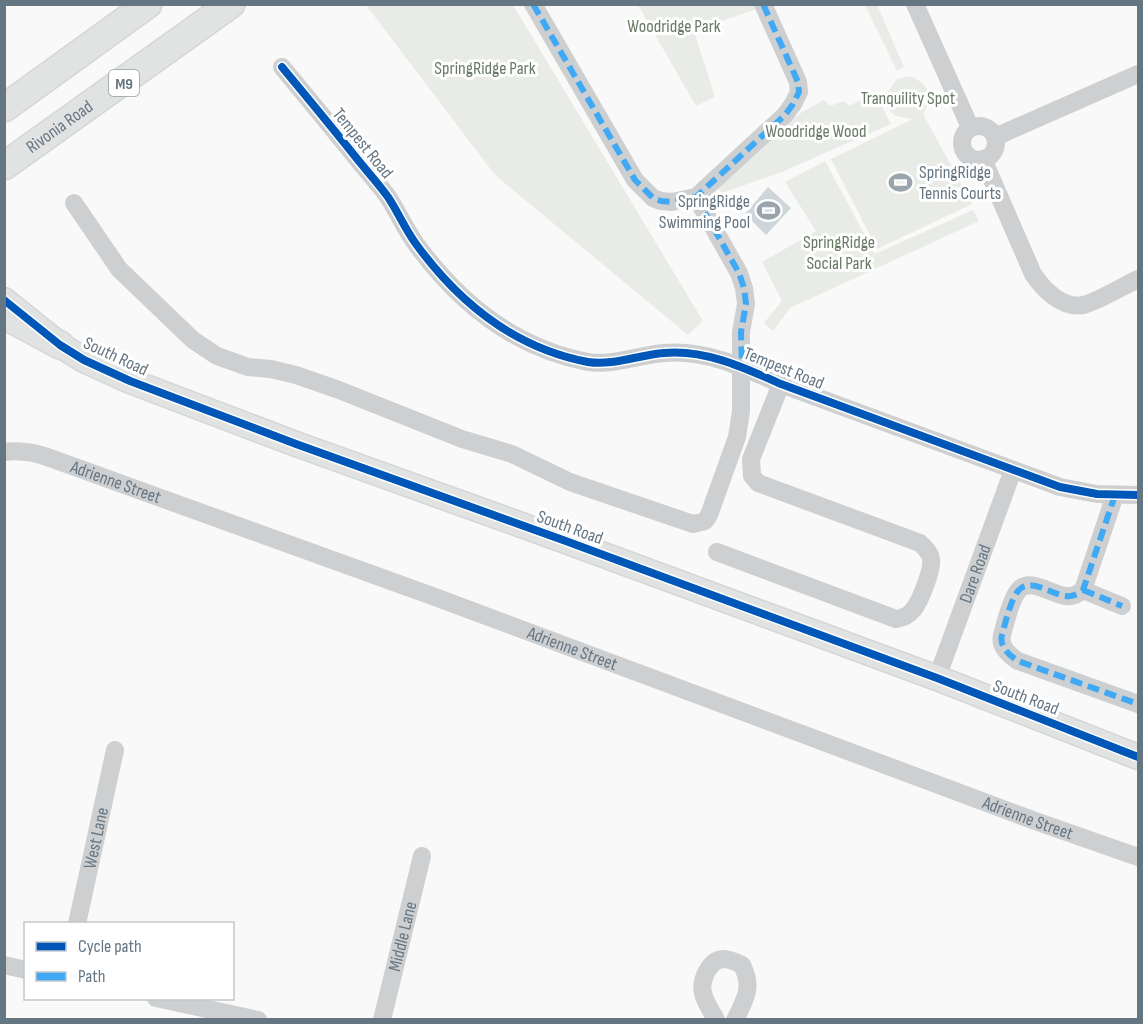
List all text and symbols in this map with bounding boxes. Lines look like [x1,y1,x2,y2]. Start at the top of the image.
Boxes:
park label: Woodridge Park [627,16,721,37]
park label: SpringRidge Park [434,58,536,79]
road number: M9 [109,70,139,96]
park label: Tranquility Spot [861,88,956,109]
street label: Rivonia Road [22,96,97,158]
street label: Tempest Road [328,104,397,183]
park label: Woodridge Wood [766,121,866,142]
place label: SpringRidge Tennis Courts [919,162,1001,204]
sports icon: SpringRidge Tennis Courts [888,169,914,195]
place label: SpringRidge Swimming Pool [659,191,750,233]
sports icon: SpringRidge Swimming Pool [755,198,781,224]
park label: SpringRidge Social Park [803,232,875,274]
street label: South Road [80,332,151,380]
street label: Tempest Road [741,343,827,394]
street label: Adrienne Street [67,456,164,508]
street label: South Road [534,506,606,549]
street label: Dare Road [955,542,996,606]
street label: Adrienne Street [524,622,621,675]
street label: South Road [990,675,1062,720]
street label: Adrienne Street [979,792,1076,845]
street label: West Lane [79,806,113,871]
street label: Middle Lane [384,900,421,974]
legend [24,922,234,1000]
text: Cycle path [78,936,142,957]
text: Path [78,966,106,987]

